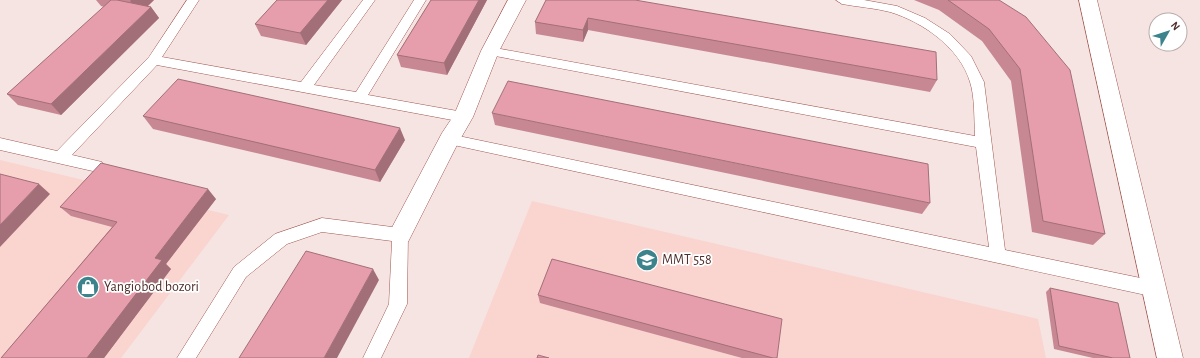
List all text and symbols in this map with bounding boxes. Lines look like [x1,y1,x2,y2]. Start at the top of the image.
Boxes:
north arrow [1148,12,1188,52]
text: N [1169,20,1182,32]
school or university icon: MMT 558 [634,247,660,273]
place label: MMT 558 [662,253,712,267]
shop icon: Yangiobod bozori [75,274,101,300]
place label: Yangiobod bozori [104,280,199,294]

